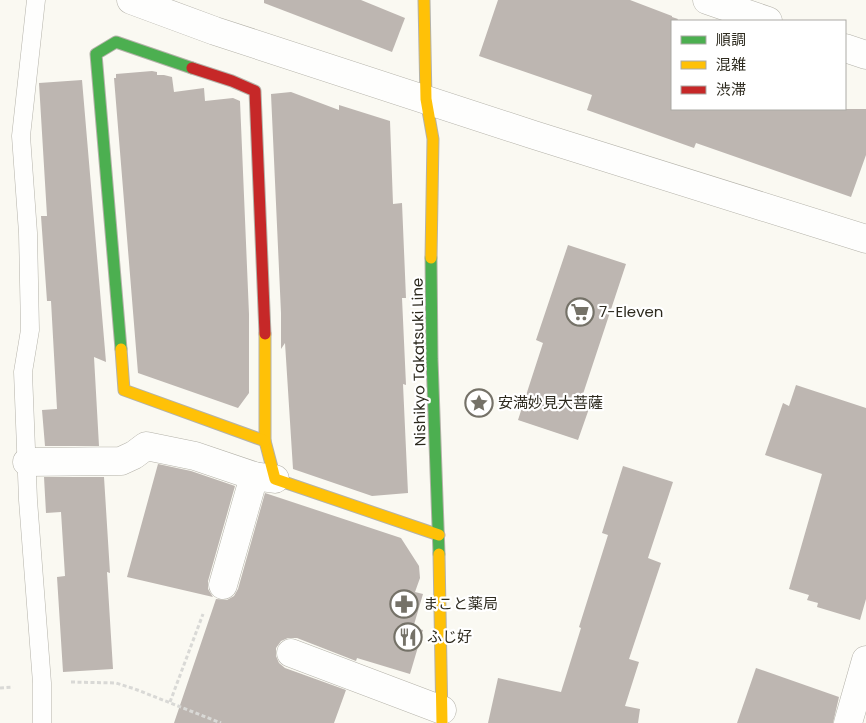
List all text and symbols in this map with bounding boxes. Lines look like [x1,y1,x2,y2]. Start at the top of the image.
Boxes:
legend [671,20,846,110]
text: 順調 [716,29,746,50]
text: 混雑 [716,54,746,75]
text: 渋滞 [716,79,746,100]
street label: Nishikyo Takatsuki Line [407,278,430,446]
supermarket icon: 7-Eleven [565,297,595,327]
place label: 7-Eleven [599,301,663,322]
place icon: 安満妙見大菩薩 [464,388,494,418]
place label: 安満妙見大菩薩 [498,392,603,413]
pharmacy icon: まこと薬局 [389,589,419,619]
place label: まこと薬局 [423,593,498,614]
restaurant icon: ふじ好 [393,622,423,652]
place label: ふじ好 [427,626,472,647]

